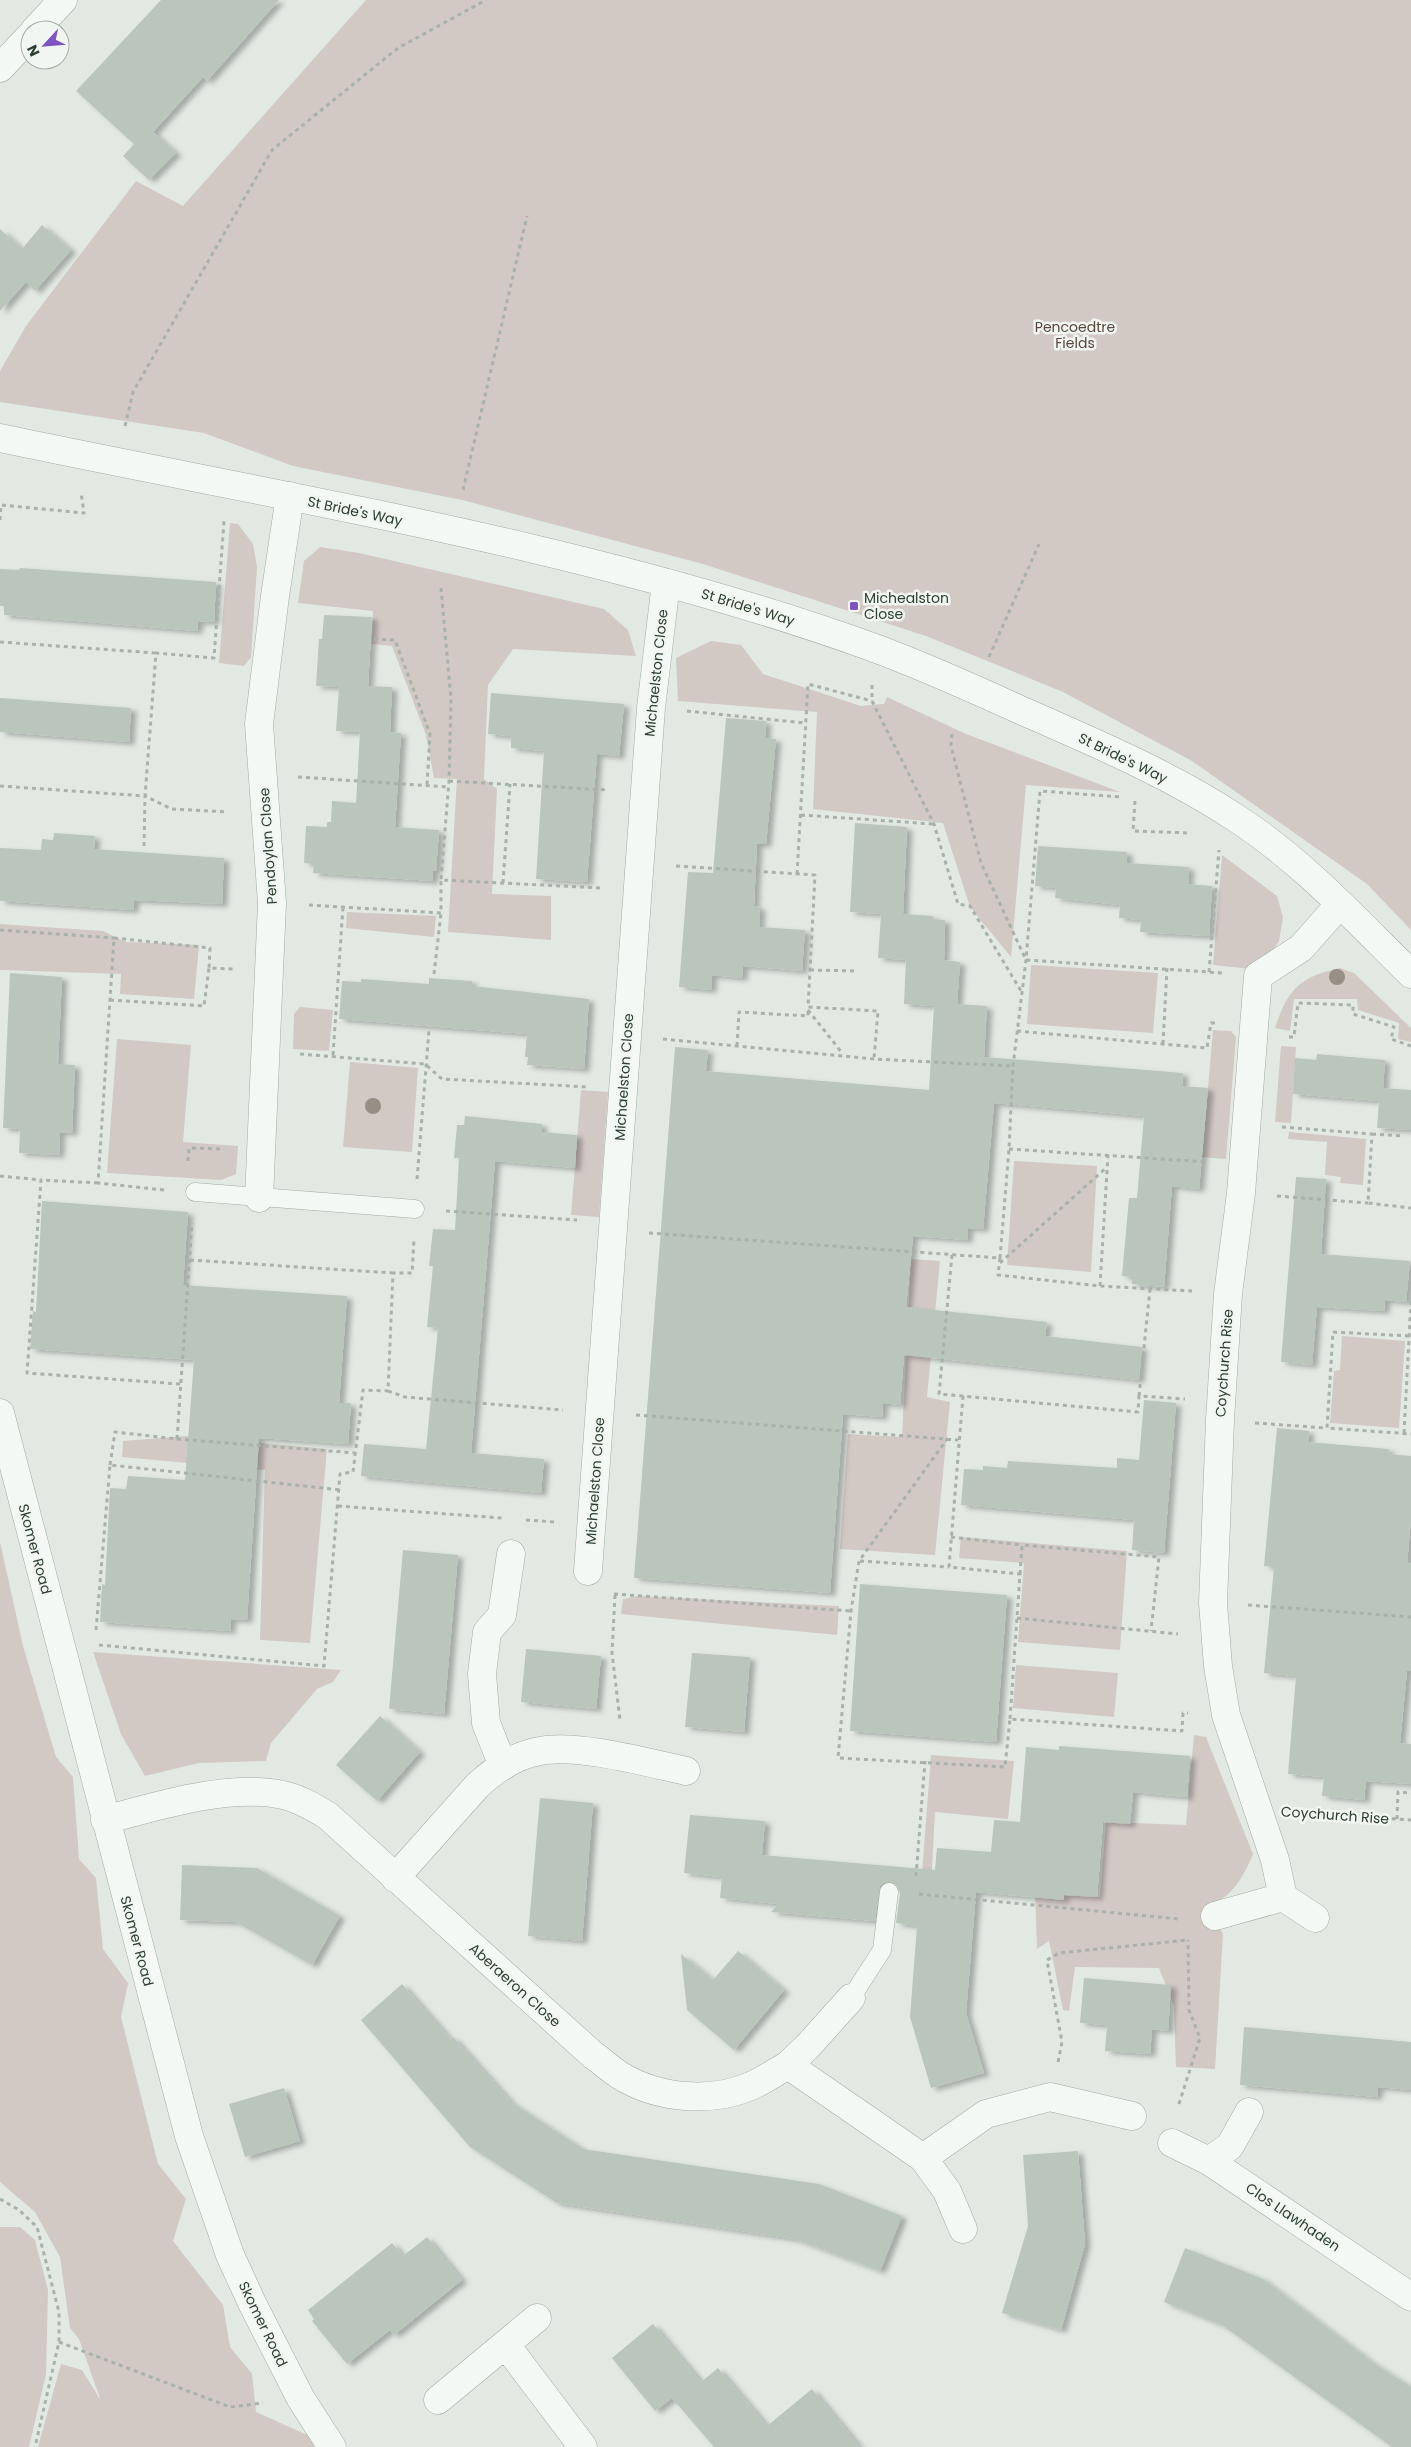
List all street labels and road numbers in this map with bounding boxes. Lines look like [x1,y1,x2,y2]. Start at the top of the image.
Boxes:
street label: St Bride's Way [306,491,404,531]
street label: St Bride's Way [699,583,797,631]
street label: Michaelston Close [639,608,673,738]
street label: St Bride's Way [1075,728,1171,788]
street label: Pendoylan Close [254,787,282,905]
street label: Michaelston Close [610,1012,638,1141]
street label: Coychurch Rise [1210,1308,1238,1418]
street label: Michaelston Close [581,1416,609,1545]
street label: Skomer Road [13,1502,57,1596]
street label: Coychurch Rise [1280,1801,1390,1829]
street label: Skomer Road [115,1894,159,1988]
street label: Aberaeron Close [465,1938,565,2032]
street label: Clos Llawhaden [1242,2178,1344,2256]
street label: Skomer Road [234,2278,292,2370]

